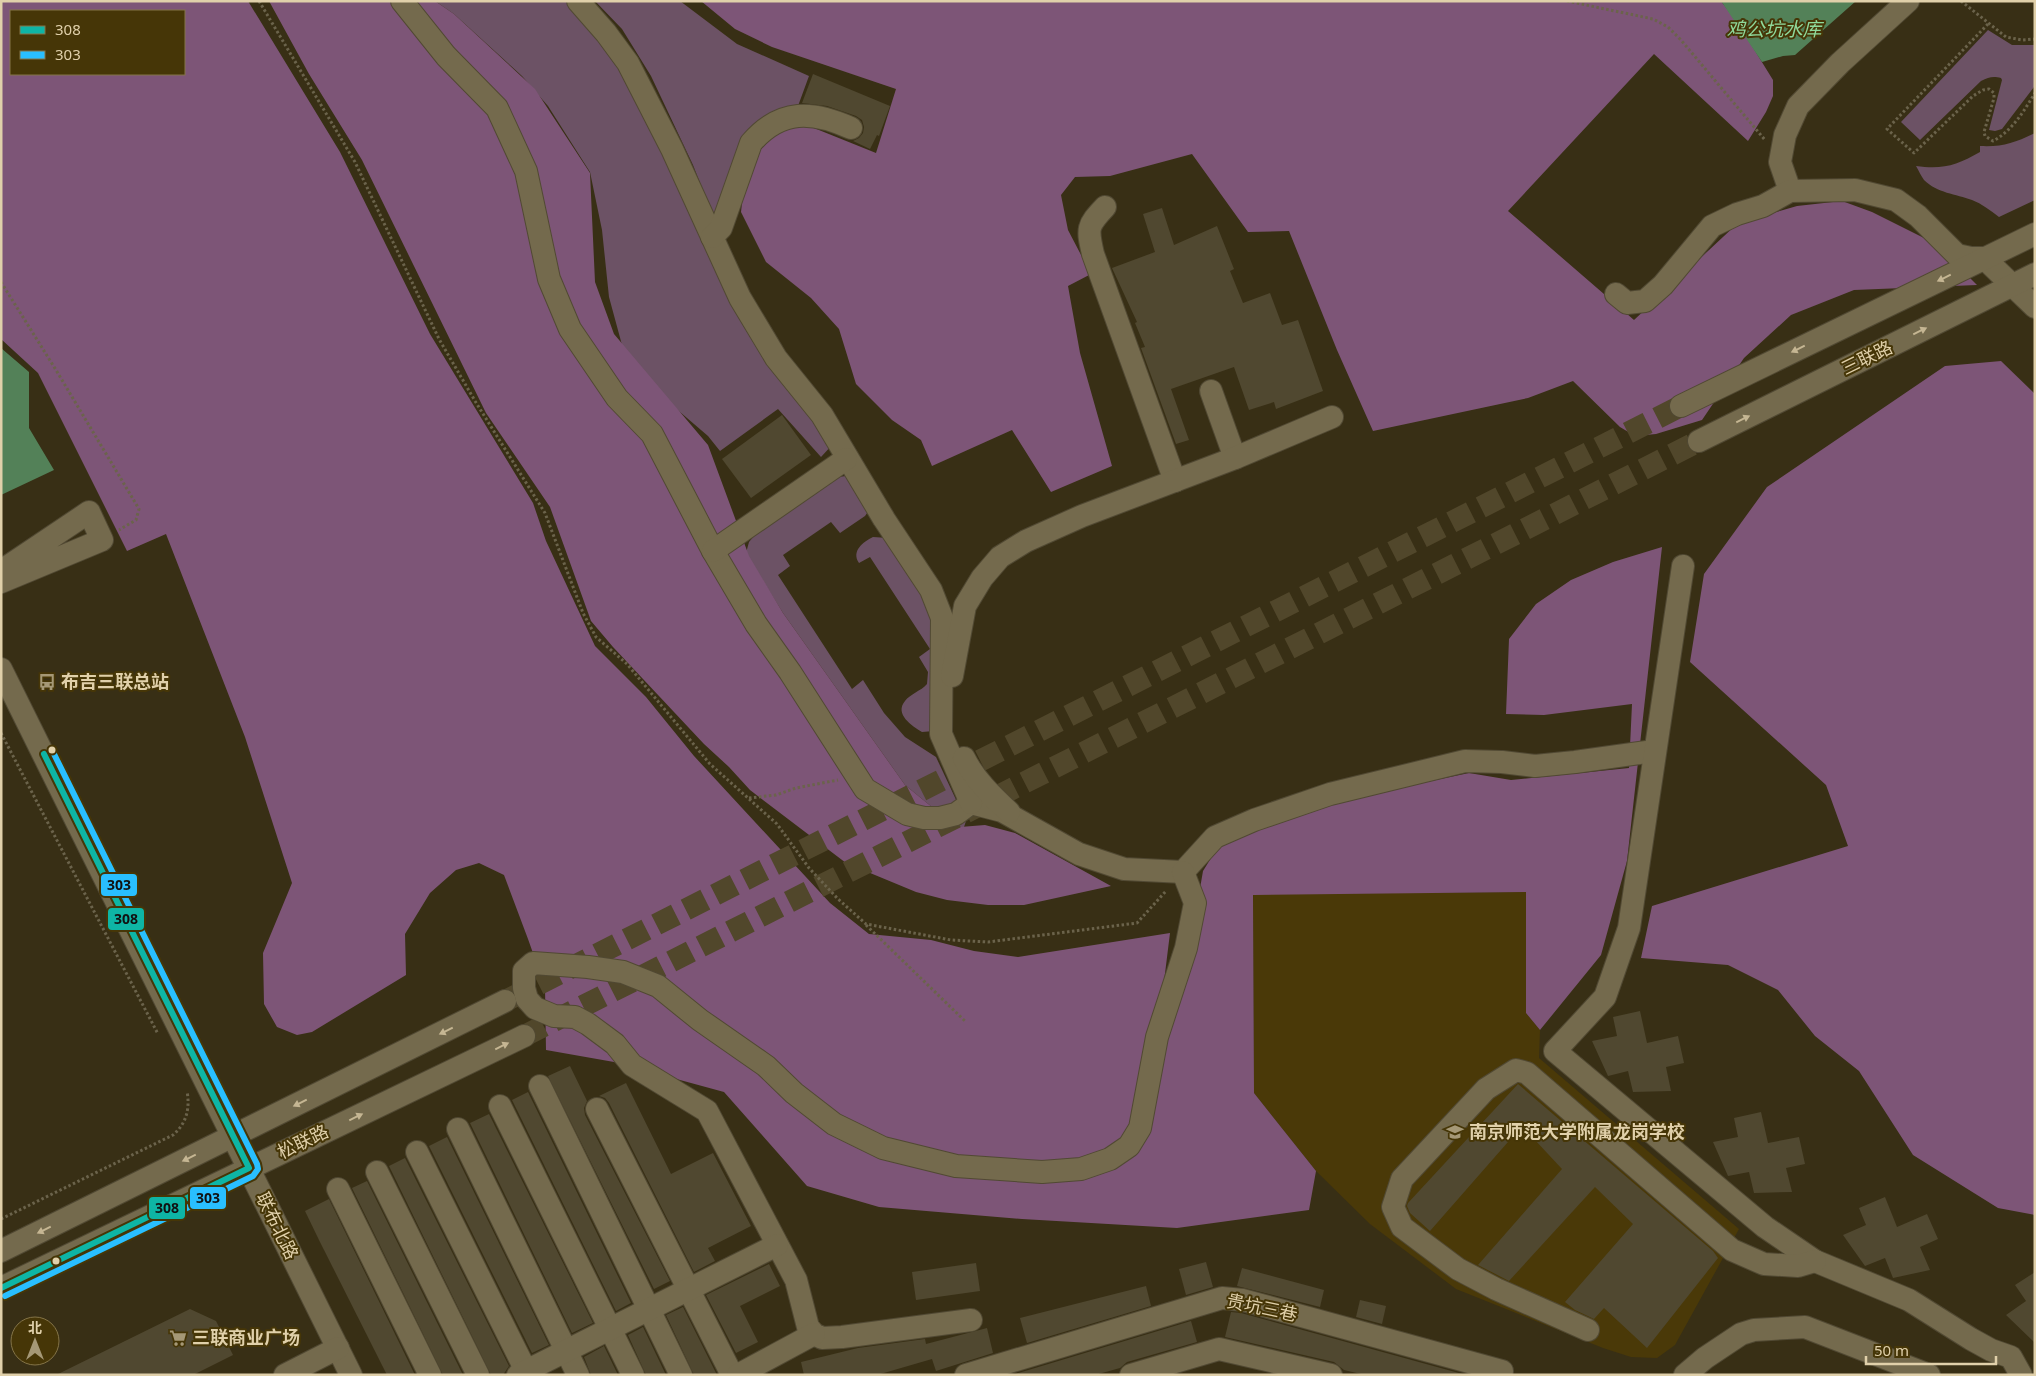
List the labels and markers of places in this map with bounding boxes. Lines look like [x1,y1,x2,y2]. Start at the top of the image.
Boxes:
place label: 布吉三联总站 [61,669,169,693]
bus stop icon: 布吉三联总站 [37,672,57,692]
unlabelled marker [47,745,57,755]
place label: 南京师范大学附属龙岗学校 [1469,1119,1685,1143]
school or university icon: 南京师范大学附属龙岗学校 [1445,1122,1465,1142]
unlabelled marker [51,1256,61,1266]
place label: 三联商业广场 [192,1325,300,1349]
supermarket icon: 三联商业广场 [168,1328,188,1348]

